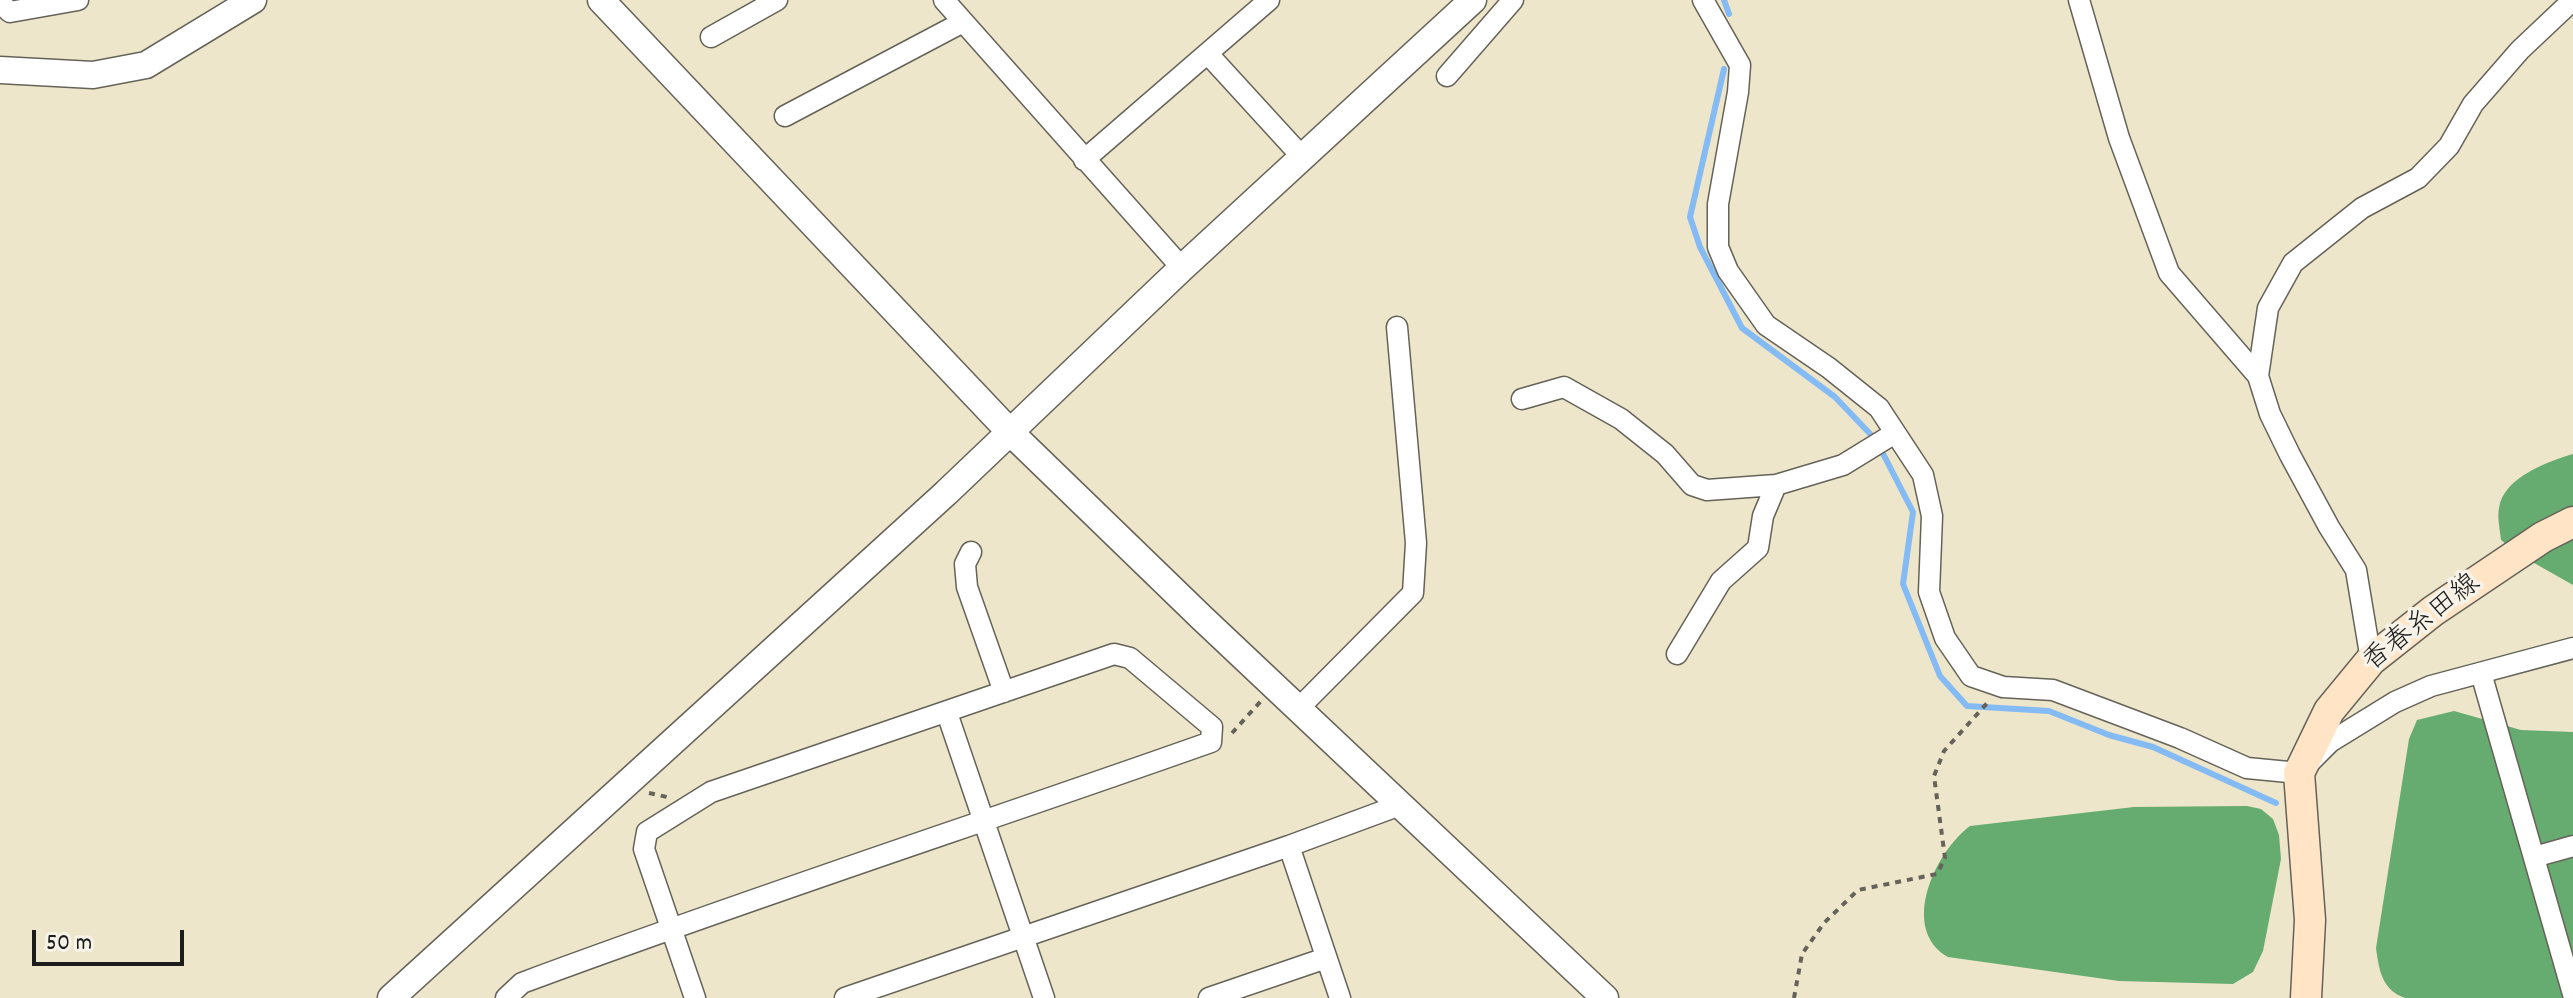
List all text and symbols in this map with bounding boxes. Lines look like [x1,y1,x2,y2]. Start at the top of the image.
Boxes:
street label: 香春糸田線 [2357,569,2489,681]
scale bar [36,914,188,964]
text: 50 m [46,927,92,961]

